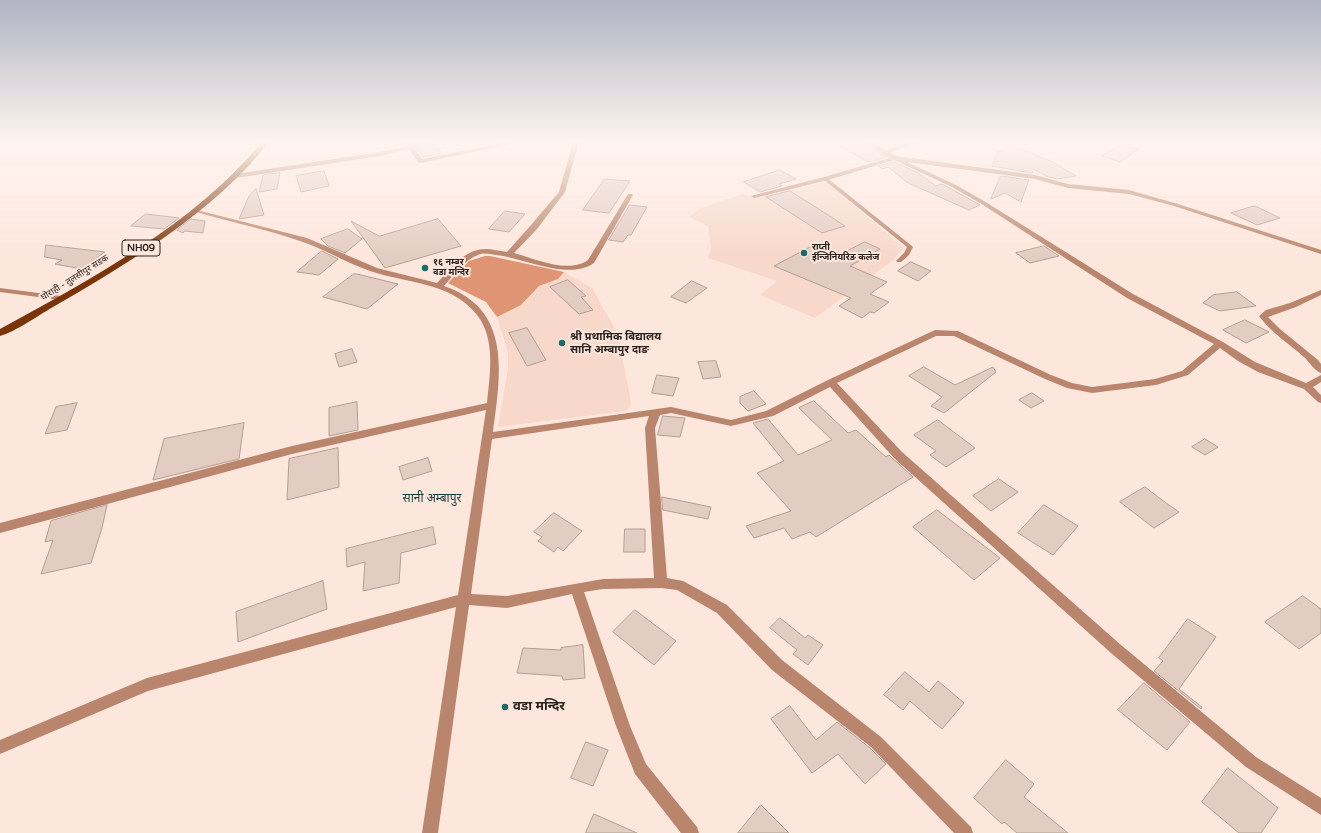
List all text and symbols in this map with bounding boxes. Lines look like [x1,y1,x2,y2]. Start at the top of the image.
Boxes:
road number: NH09 [122,240,160,256]
place label: राप्ती ईन्जिनियरिङ कलेज [812,243,879,264]
marker: राप्ती ईन्जिनियरिङ कलेज [799,248,809,258]
street label: घोराही - तुलसीपुर सडक [39,253,111,303]
place label: १६ नम्बर वडा मन्दिर [433,258,469,279]
marker: १६ नम्बर वडा मन्दिर [420,263,430,273]
place label: श्री प्रथामिक बिद्यालय सानि अम्बापुर दाङ [570,330,661,356]
marker: श्री प्रथामिक बिद्यालय सानि अम्बापुर दाङ [557,338,567,348]
district label: सानी अम्बापुर [403,492,461,506]
place label: वडा मन्दिर [513,699,565,715]
marker: वडा मन्दिर [500,702,510,712]

